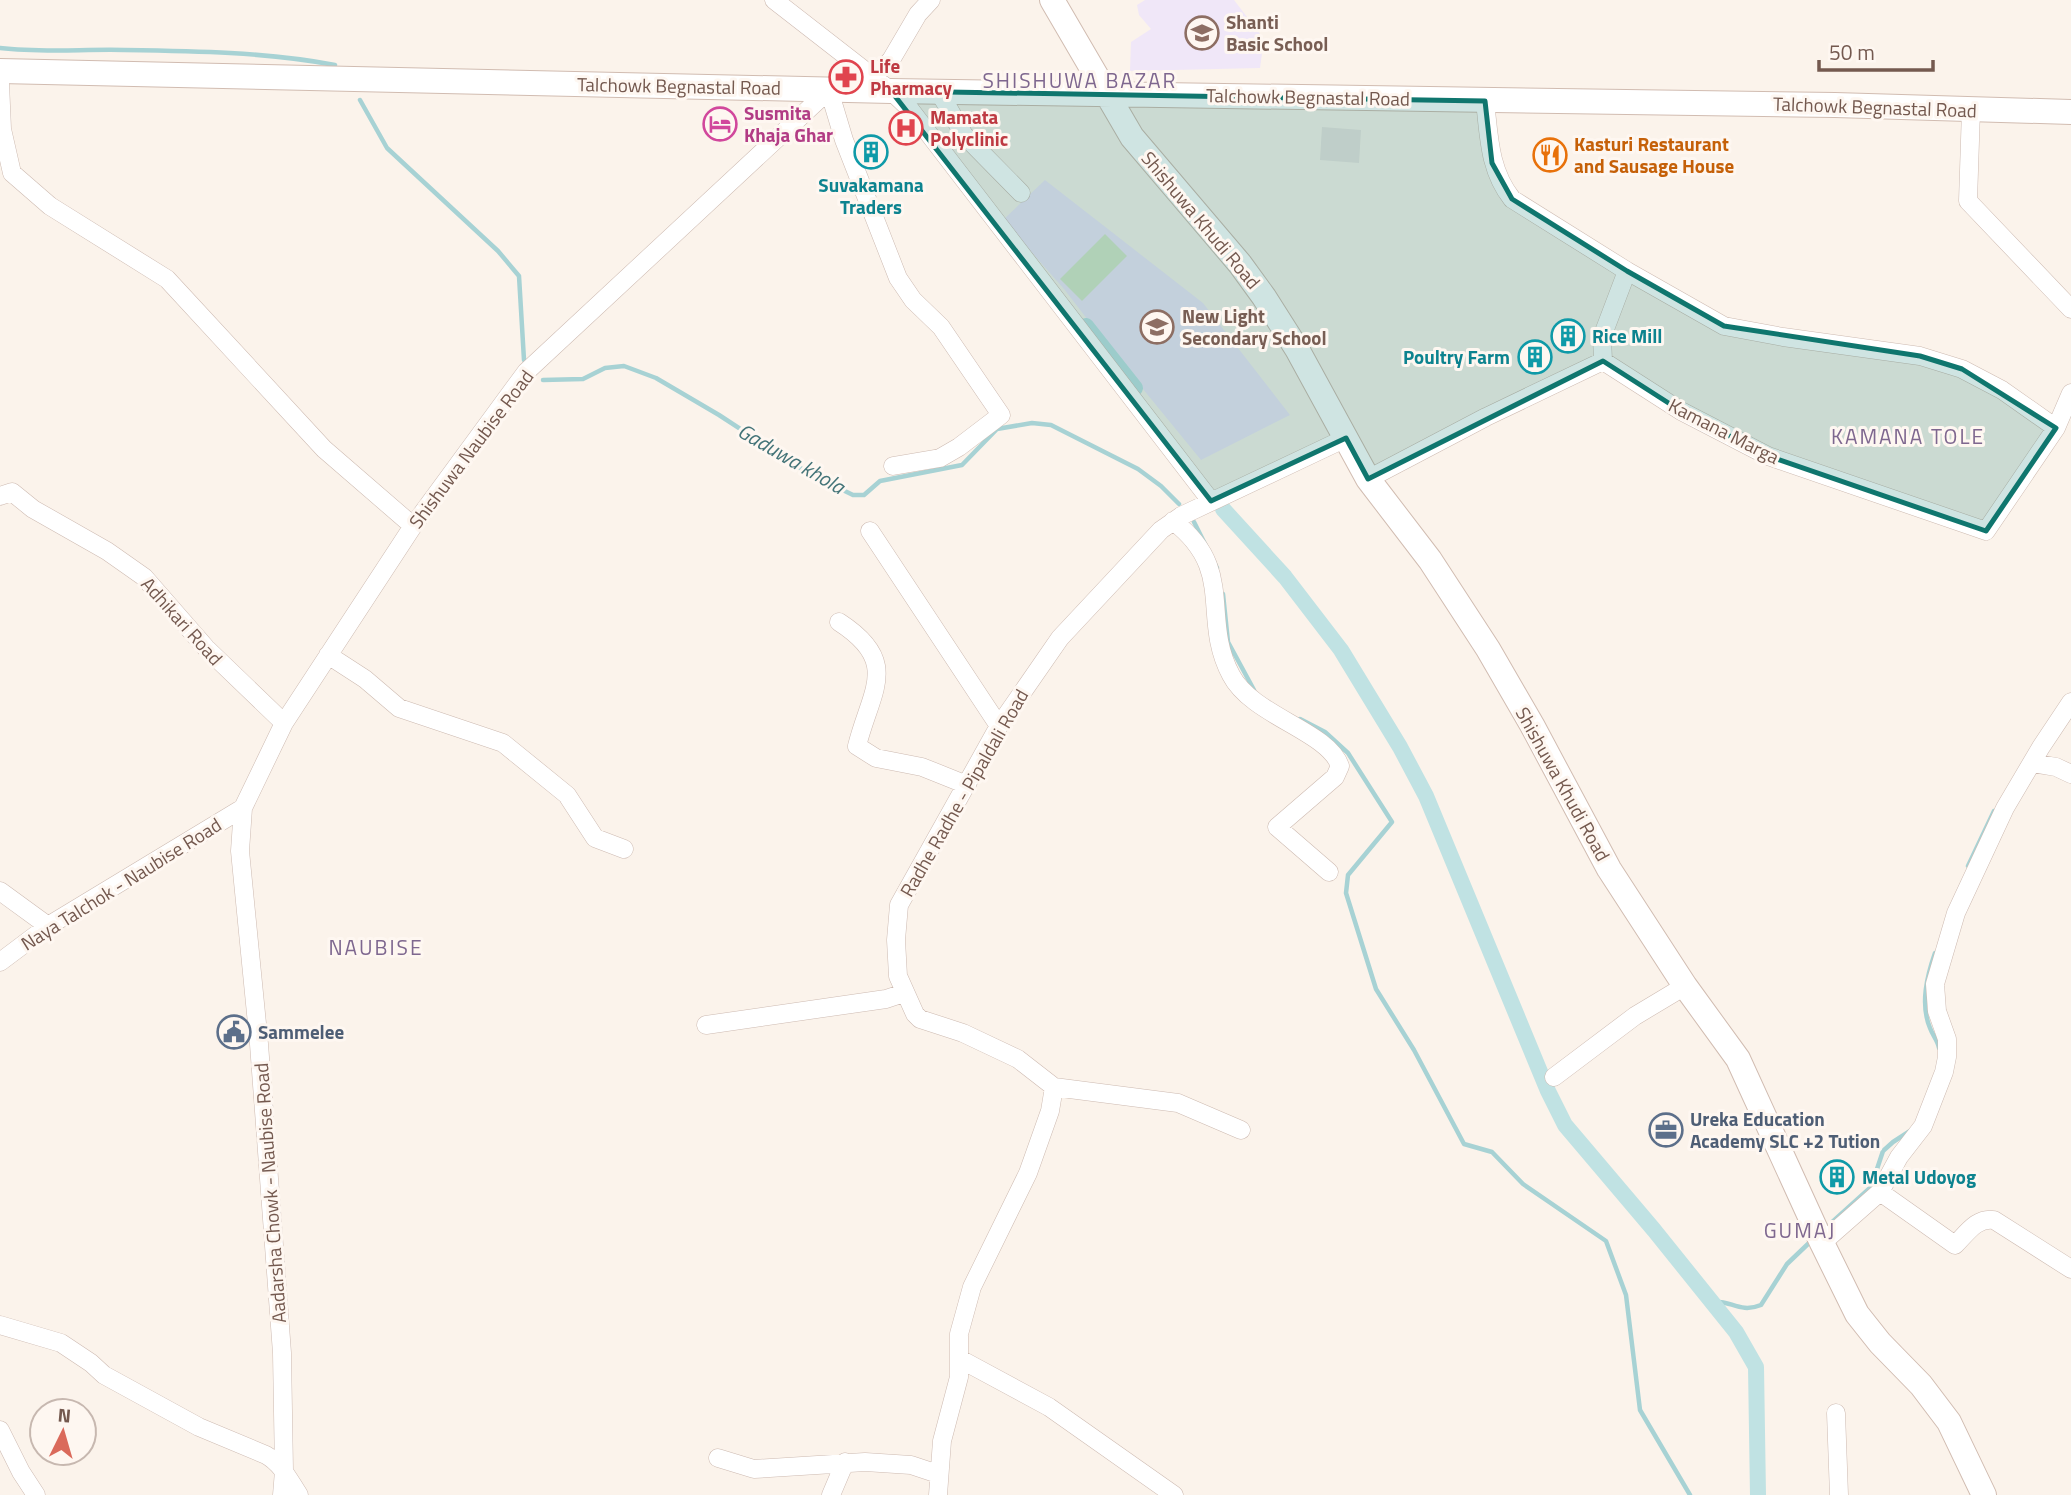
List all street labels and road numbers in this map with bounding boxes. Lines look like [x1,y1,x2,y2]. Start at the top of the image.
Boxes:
street label: Talchowk Begnastal Road [577,69,781,102]
street label: Talchowk Begnastal Road [1206,80,1410,113]
street label: Talchowk Begnastal Road [1773,88,1977,125]
street label: Shishuwa Khudi Road [1135,144,1268,295]
street label: Shishuwa Naubise Road [401,363,540,534]
street label: Kamana Marga [1664,390,1785,471]
street label: Adhikari Road [135,570,230,671]
street label: Radhe Radhe - Pipaldali Road [892,683,1035,902]
street label: Shishuwa Khudi Road [1509,701,1618,866]
street label: Naya Talchok - Naubise Road [15,810,227,957]
street label: Aadarsha Chowk - Naubise Road [246,1062,293,1324]

